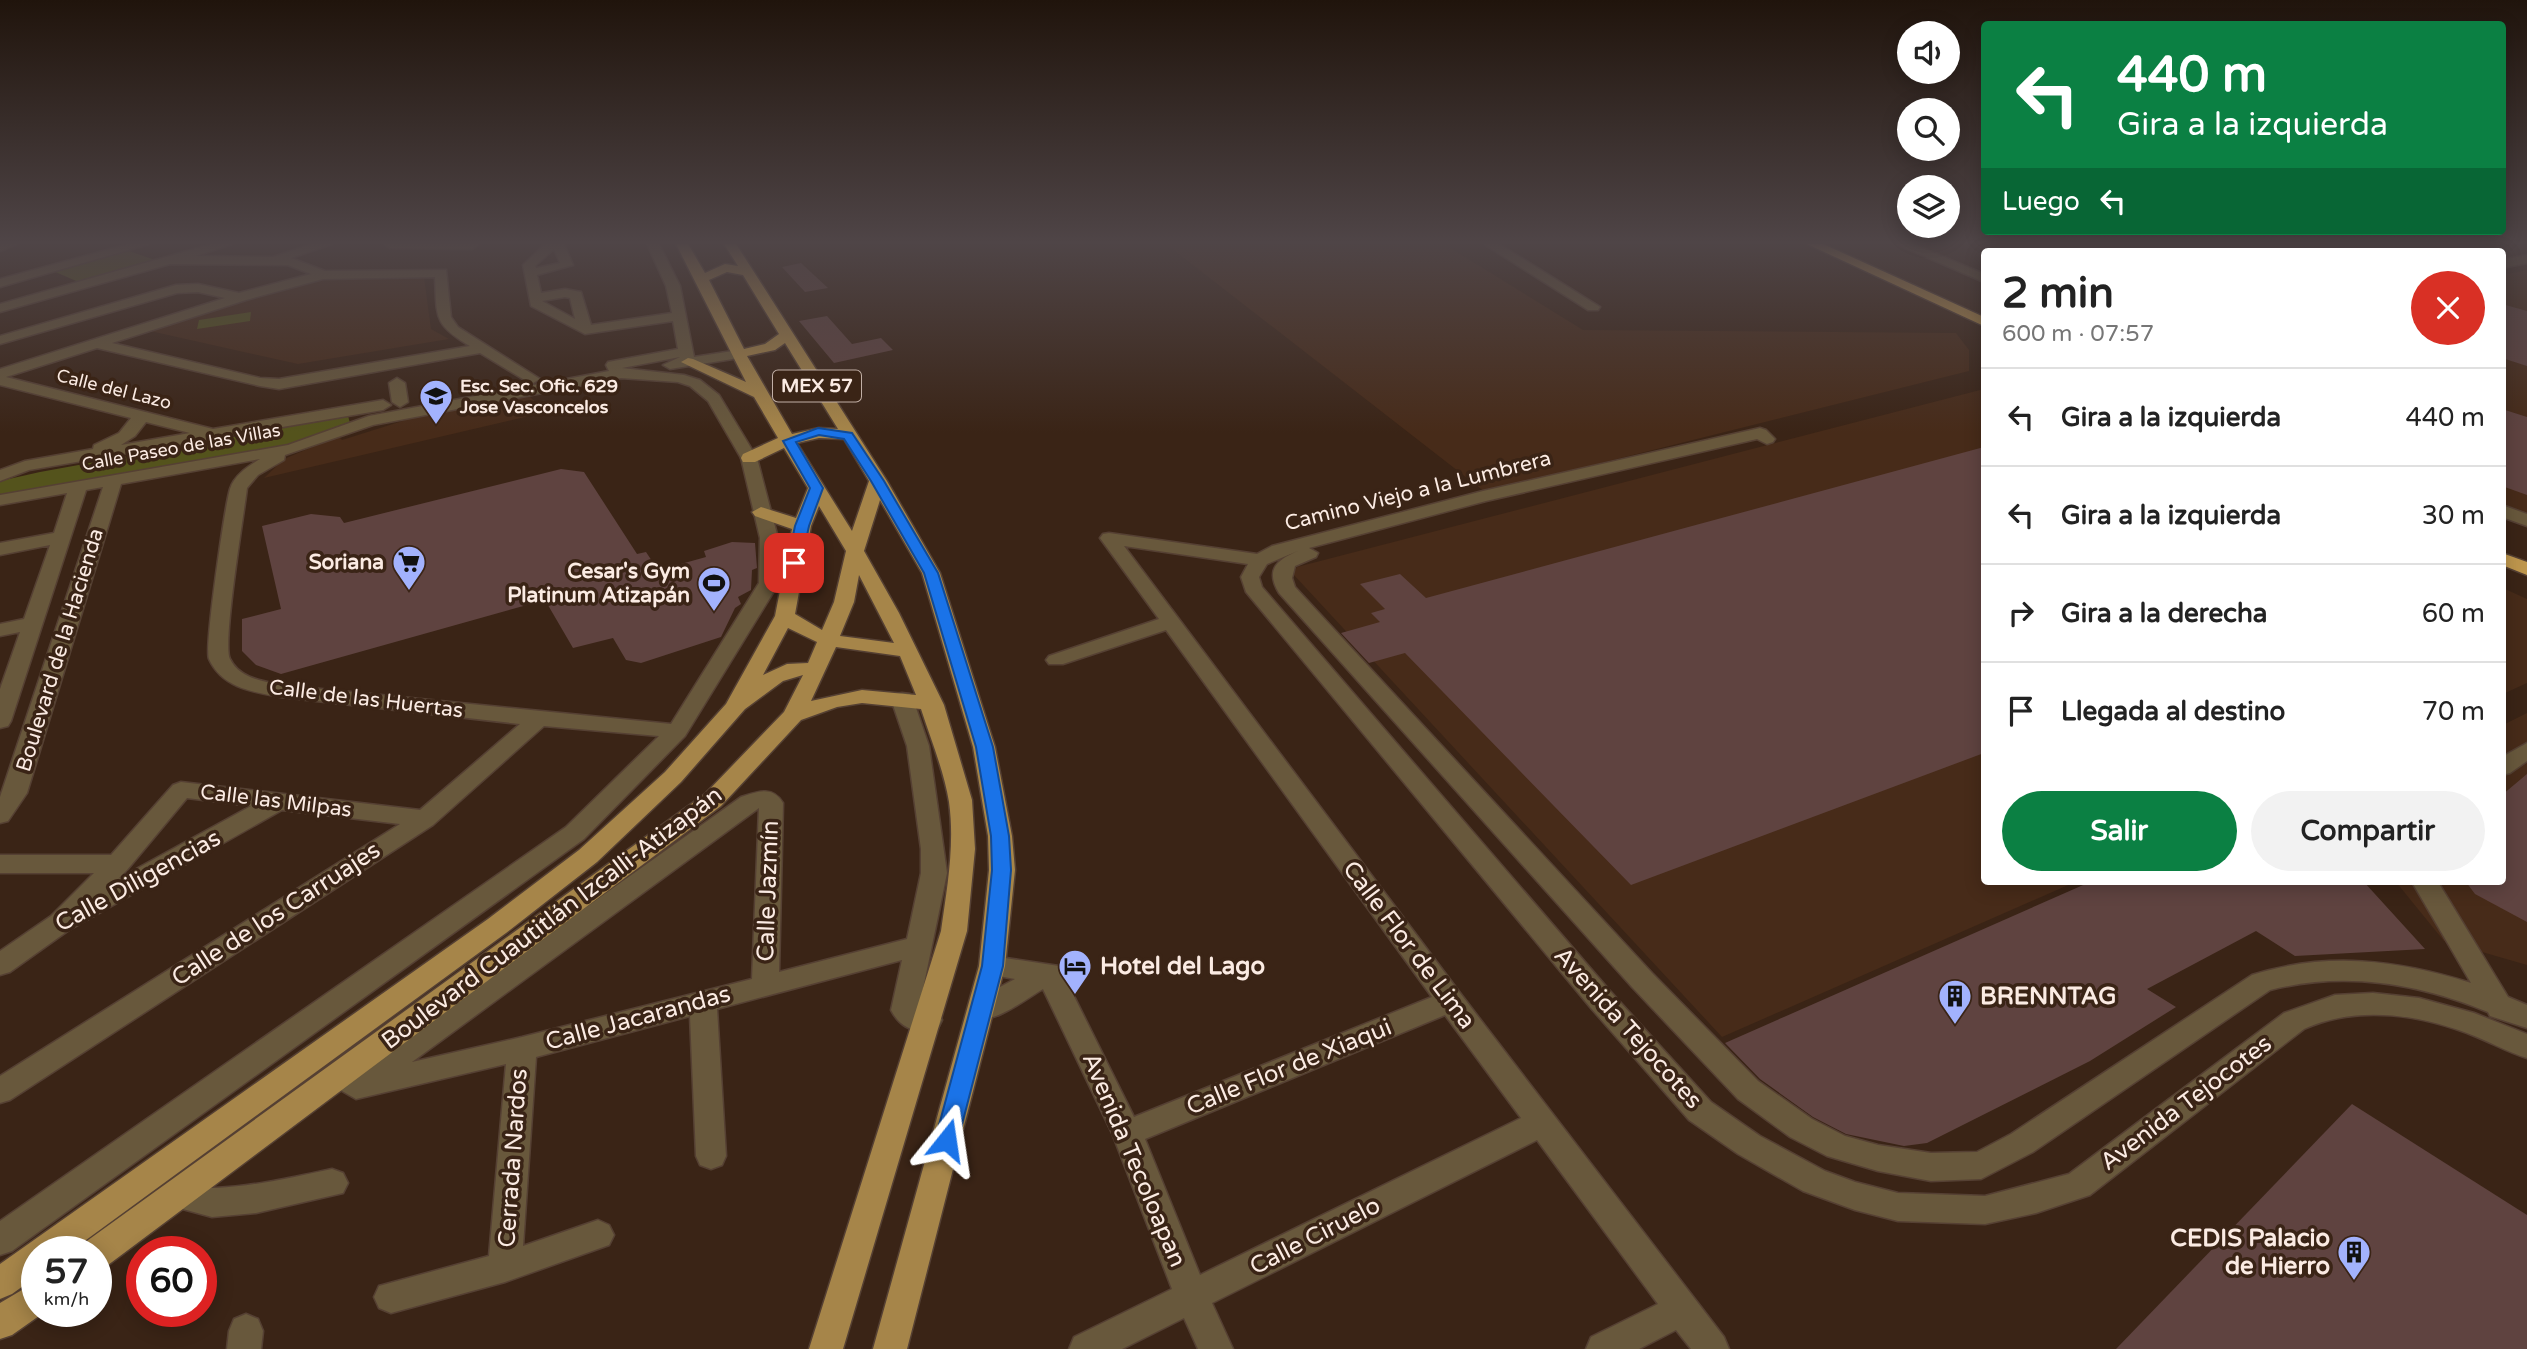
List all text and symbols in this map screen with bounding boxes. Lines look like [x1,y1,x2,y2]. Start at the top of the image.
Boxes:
map controls [1897,21,1960,238]
button: sound [1897,21,1960,84]
text: 440 m [2117,46,2267,105]
icon: left [2002,49,2093,140]
button: search [1897,98,1960,161]
text: Gira a la izquierda [2117,106,2388,144]
button: layers [1897,175,1960,238]
icon: left [2094,182,2132,220]
text: Luego [2002,186,2080,217]
text: 2 min [2002,268,2114,319]
button: close [2411,271,2485,345]
text: 600 m · 07:57 [2002,320,2154,348]
street label: Calle del Lazo [54,364,174,414]
road number: MEX 57 [773,370,861,402]
place label: Esc. Sec. Ofic. 629 Jose Vasconcelos [459,375,618,418]
school or university icon: Esc. Sec. Ofic. 629 Jose Vasconcelos [417,377,455,426]
icon: left [2002,398,2040,436]
text: Gira a la izquierda [2061,402,2281,433]
text: 440 m [2405,402,2485,433]
street label: Calle Paseo de las Villas [80,419,282,475]
street label: Camino Viejo a la Lumbrera [1282,446,1554,536]
icon: left [2002,496,2040,534]
text: Gira a la izquierda [2061,500,2281,531]
text: 30 m [2422,500,2485,531]
street label: Boulevard de la Hacienda [11,525,109,775]
pin [764,533,824,593]
supermarket icon: Soriana [390,543,428,592]
icon: arrive [775,544,813,582]
place label: Soriana [309,550,384,575]
place label: Cesar's Gym Platinum Atizapán [507,559,690,608]
sports icon: Cesar's Gym Platinum Atizapán [695,564,733,613]
icon: right [2002,594,2040,632]
text: Gira a la derecha [2061,598,2267,629]
text: 60 m [2422,598,2485,629]
street label: Calle de las Huertas [267,675,465,723]
icon: arrive [2002,692,2040,730]
text: Llegada al destino [2061,696,2285,727]
text: 70 m [2422,696,2485,727]
street label: Calle las Milpas [199,779,353,823]
street label: Boulevard Cuautitlán Izcalli-Atizapán [376,780,728,1056]
button: Salir [2002,791,2237,871]
button: Compartir [2251,791,2485,871]
street label: Calle Jazmín [751,820,785,962]
street label: Calle Diligencias [50,824,226,938]
street label: Calle de los Carruajes [166,836,386,992]
street label: Calle Flor de Lima [1336,855,1482,1035]
street label: Avenida Tejocotes [1548,941,1708,1115]
hotel icon: Hotel del Lago [1056,947,1094,996]
place label: Hotel del Lago [1100,952,1265,981]
building icon: BRENNTAG [1936,977,1974,1026]
street label: Calle Jacarandas [542,979,734,1057]
place label: BRENNTAG [1980,982,2116,1011]
street label: Calle Flor de Xiaqui [1182,1013,1396,1121]
street label: Avenida Tejocotes [2094,1029,2278,1177]
street label: Avenida Tecoloapan [1076,1049,1192,1271]
street label: Cerrada Nardos [492,1067,534,1249]
position arrow [910,1103,984,1177]
street label: Calle Ciruelo [1245,1191,1385,1281]
place label: CEDIS Palacio de Hierro [2170,1224,2330,1281]
building icon: CEDIS Palacio de Hierro [2335,1233,2373,1282]
speed limit sign: 60 [126,1236,217,1327]
text: 57 [45,1251,88,1293]
text: km/h [44,1288,89,1310]

